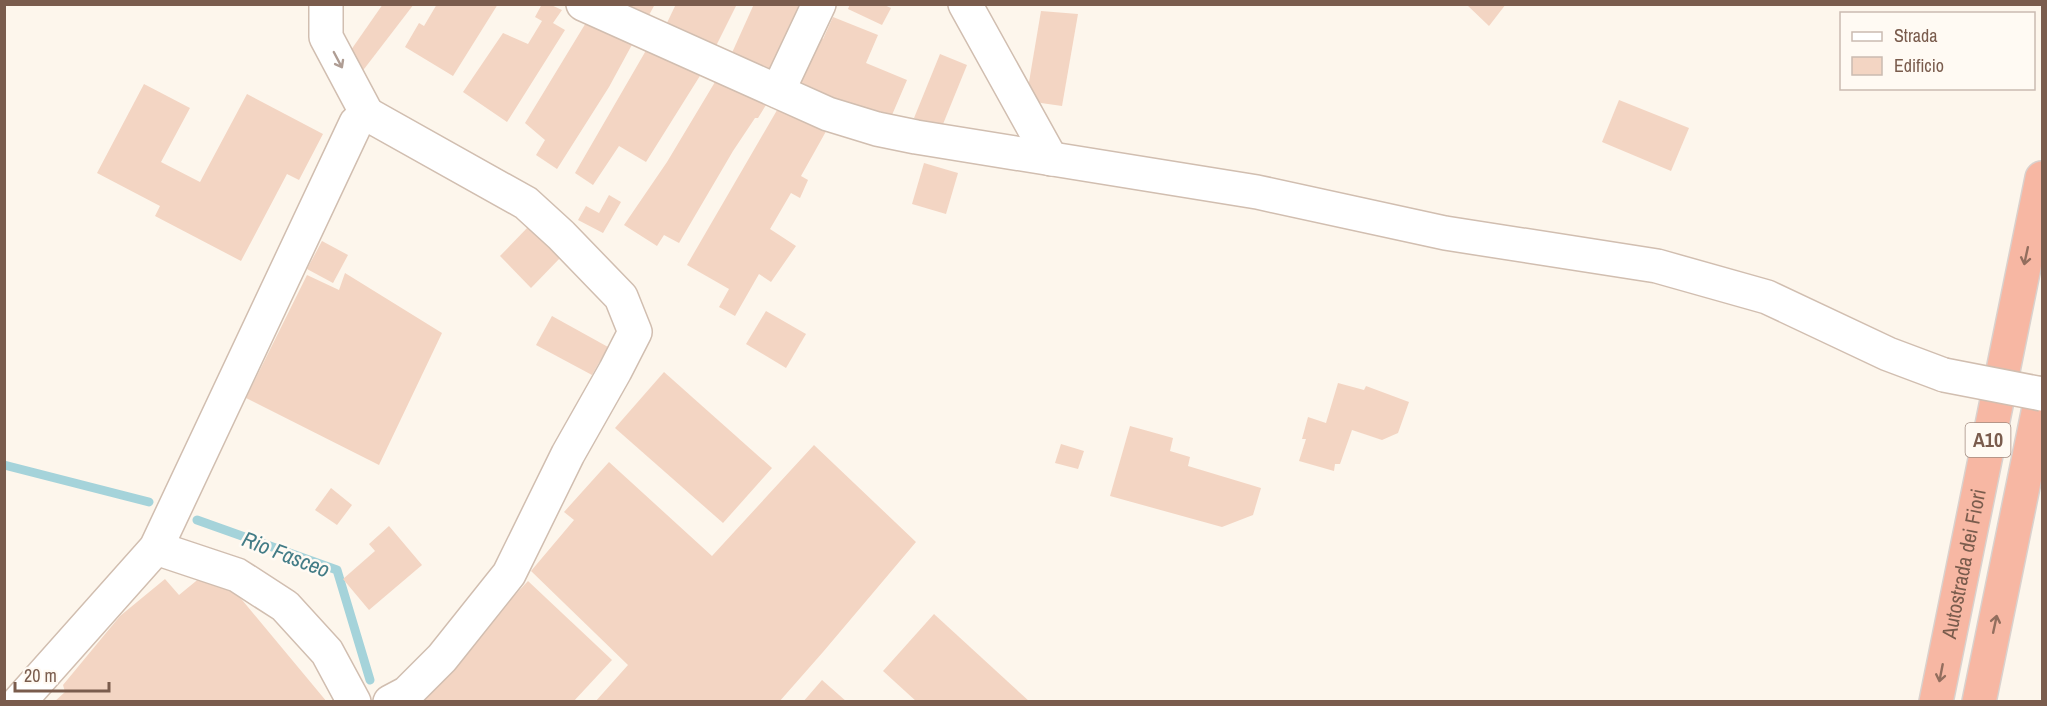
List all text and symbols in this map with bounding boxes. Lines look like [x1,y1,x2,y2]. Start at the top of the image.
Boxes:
legend [1840,12,2035,90]
text: Strada [1894,23,1938,48]
one-way arrow [332,51,344,68]
text: Edificio [1894,53,1944,78]
one-way arrow [2020,246,2031,265]
road number: A10 [1966,423,2010,457]
street label: Autostrada dei Fiori [1934,486,1993,642]
water label: Rio Fasceo [238,524,334,584]
one-way arrow [1990,614,2001,634]
scale bar [15,655,110,693]
text: 20 m [24,663,57,688]
one-way arrow [1935,663,1946,683]

